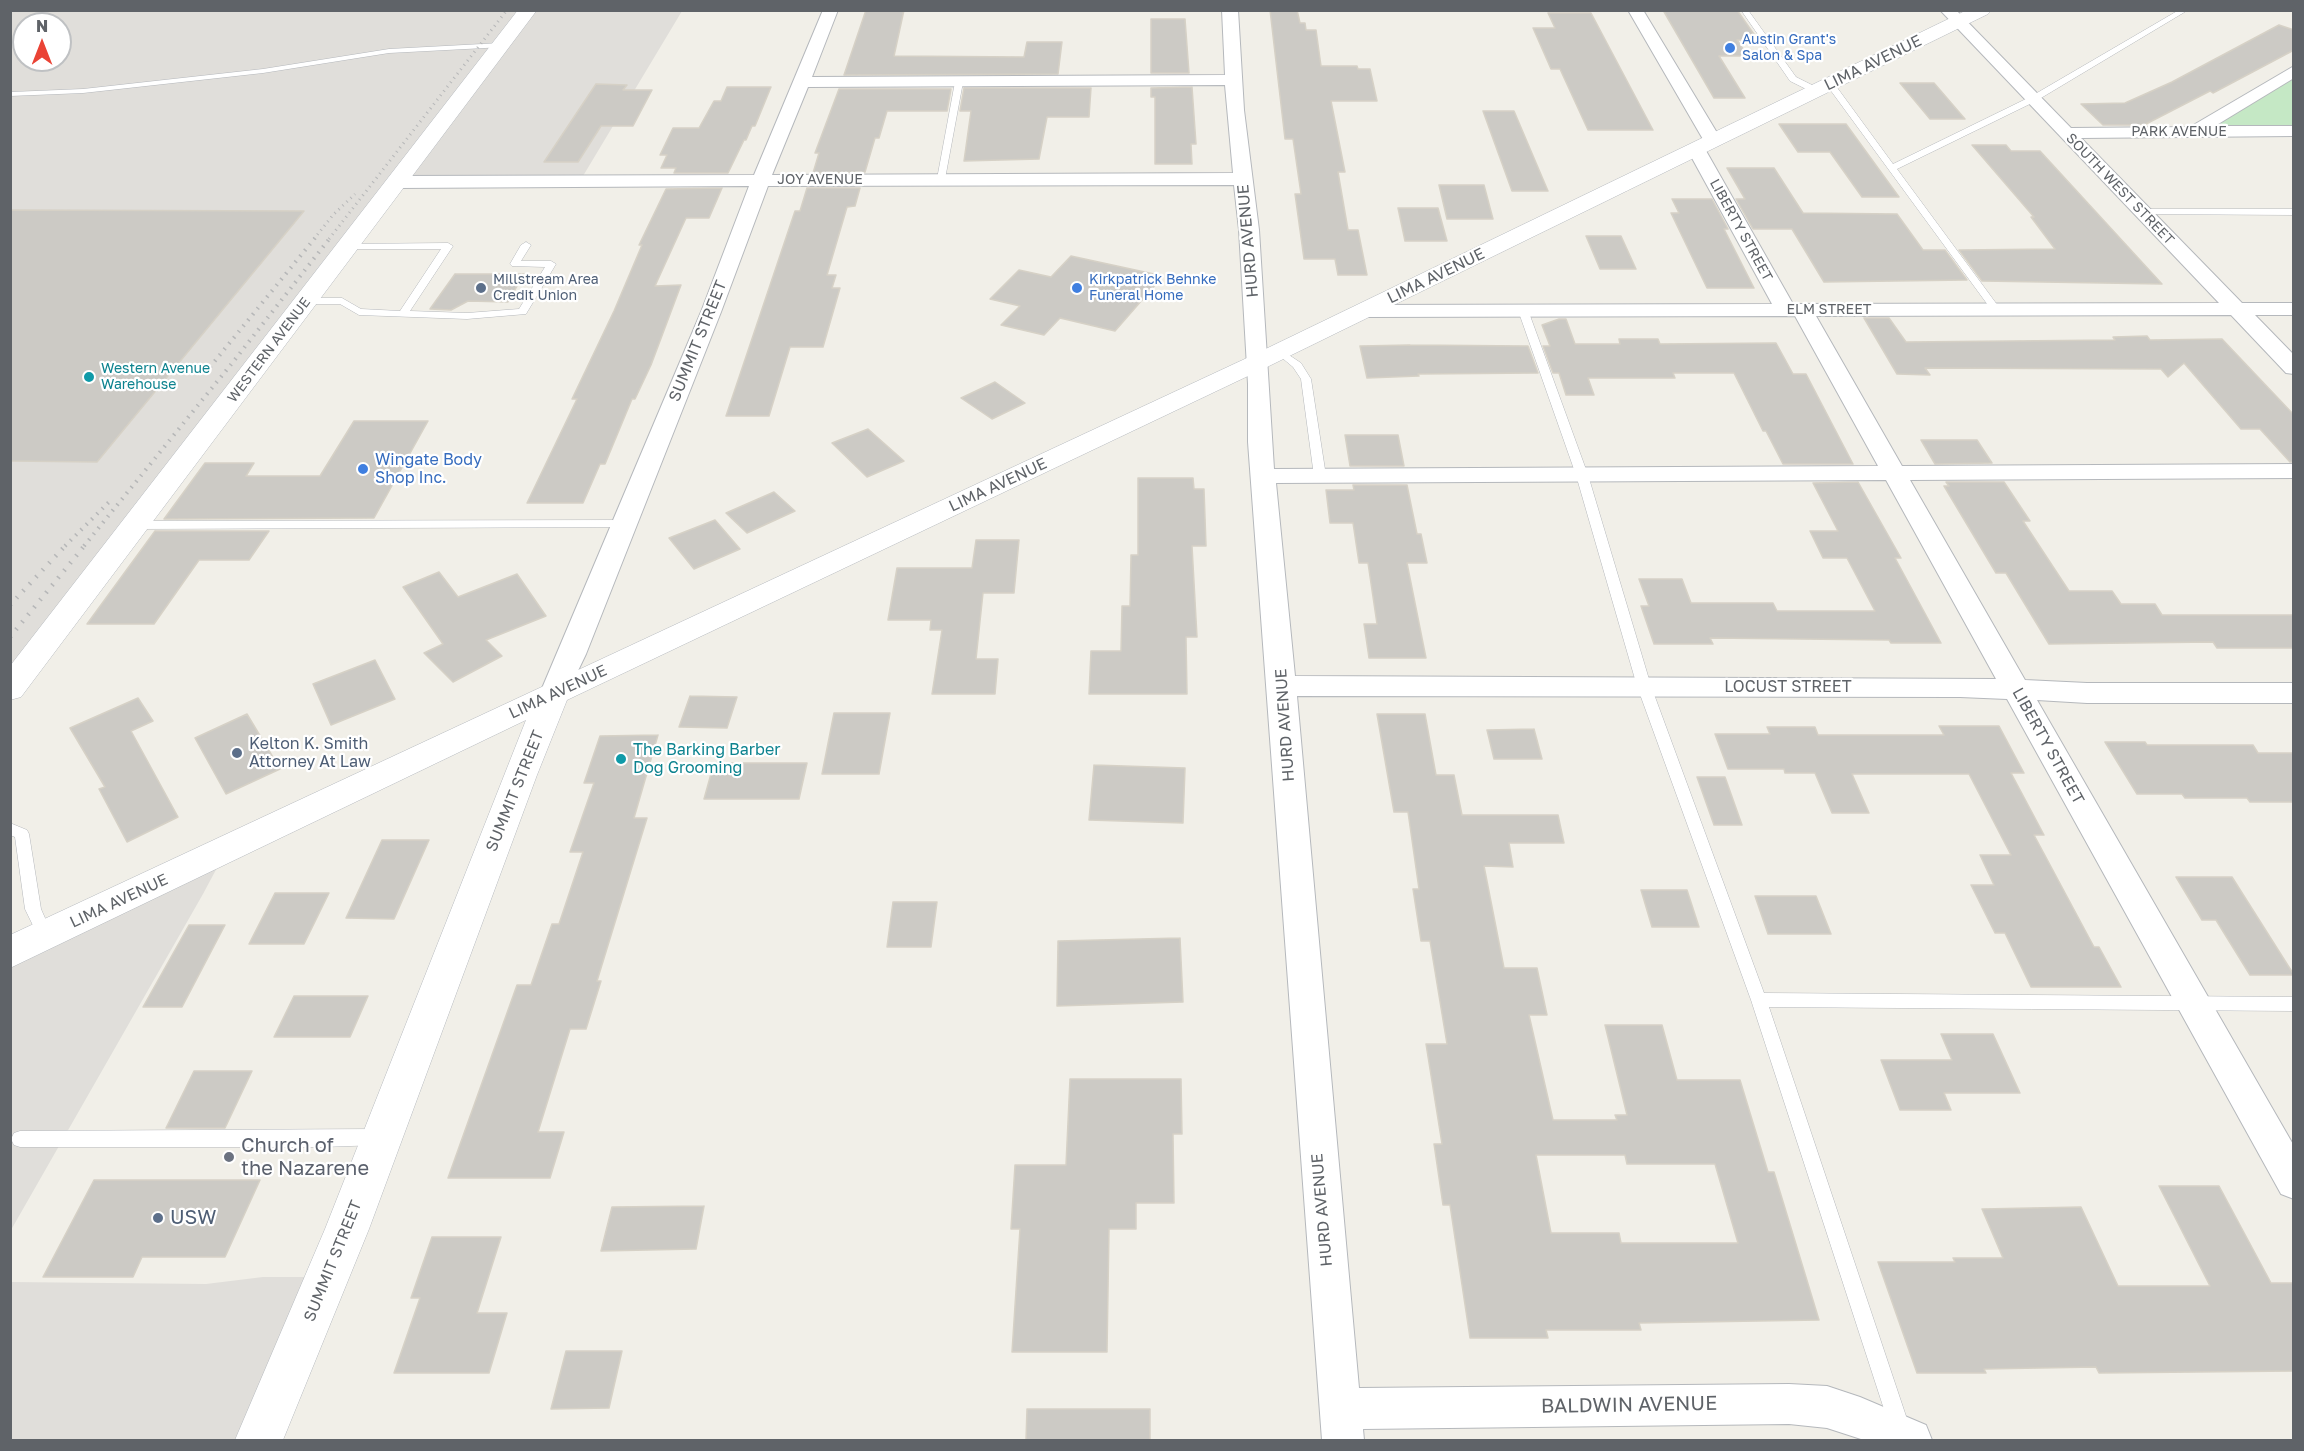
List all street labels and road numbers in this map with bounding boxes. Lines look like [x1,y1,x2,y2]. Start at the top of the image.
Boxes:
street label: LIMA AVENUE [1821,31,1925,95]
street label: PARK AVENUE [2131,124,2227,140]
street label: SOUTH WEST STREET [2062,130,2178,248]
street label: JOY AVENUE [777,172,863,188]
street label: LIBERTY STREET [1706,176,1776,284]
street label: HURD AVENUE [1234,184,1262,298]
street label: LIMA AVENUE [1384,244,1488,308]
street label: SUMMIT STREET [665,278,731,404]
street label: WESTERN AVENUE [224,294,314,406]
street label: ELM STREET [1787,302,1871,318]
street label: LIMA AVENUE [946,454,1050,516]
street label: LIMA AVENUE [506,661,610,723]
street label: HURD AVENUE [1271,668,1299,782]
street label: LOCUST STREET [1724,677,1852,697]
street label: LIBERTY STREET [2008,684,2088,808]
street label: SUMMIT STREET [482,728,548,854]
street label: LIMA AVENUE [67,870,171,932]
street label: HURD AVENUE [1308,1153,1336,1267]
street label: SUMMIT STREET [300,1198,366,1324]
street label: BALDWIN AVENUE [1541,1391,1717,1419]

